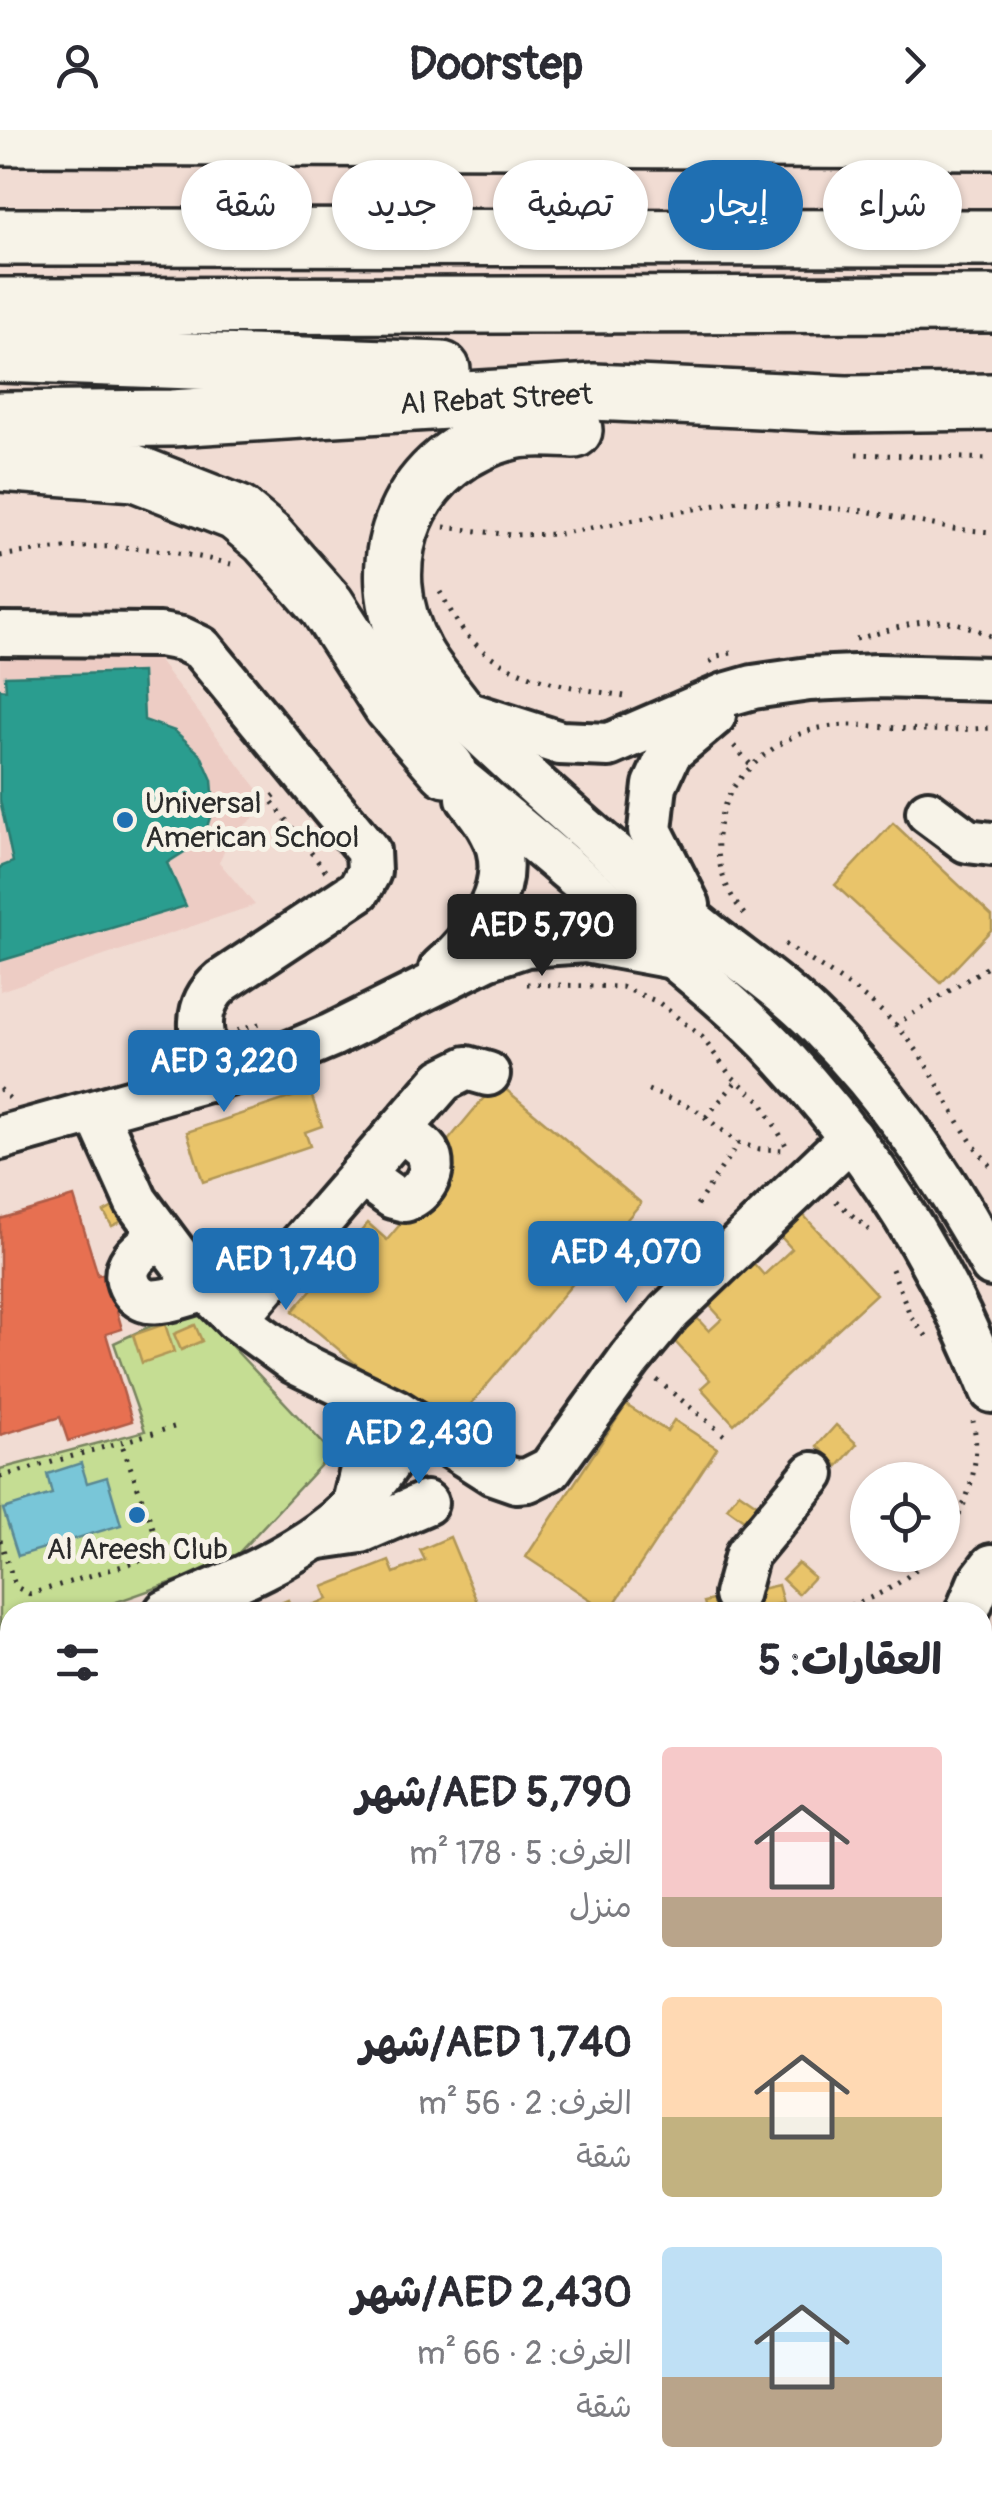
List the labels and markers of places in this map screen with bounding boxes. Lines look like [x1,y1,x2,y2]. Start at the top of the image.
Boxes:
place label: Universal American School [145,785,359,856]
marker: Universal American School [114,809,136,831]
pin: AED 5,790 [428,894,656,979]
pin: AED 3,220 [110,1030,338,1115]
pin: AED 4,070 [512,1221,740,1306]
pin: AED 1,740 [172,1228,400,1313]
pin: AED 2,430 [305,1402,533,1487]
marker: Al Areesh Club [126,1504,148,1526]
place label: Al Areesh Club [46,1531,228,1568]

